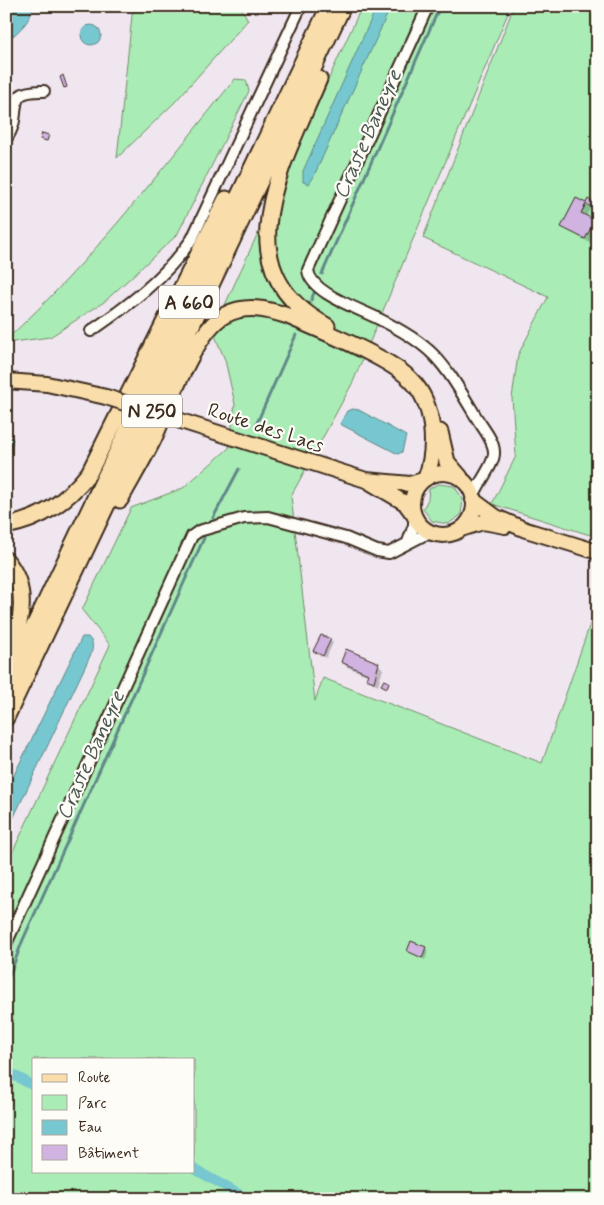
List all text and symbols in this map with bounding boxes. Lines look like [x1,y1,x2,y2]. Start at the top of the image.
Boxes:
water label: Craste Baneyre [327,65,409,203]
road number: A 660 [159,286,219,318]
road number: N 250 [122,394,182,428]
street label: Route des Lacs [204,397,327,460]
water label: Craste Baneyre [50,686,132,824]
legend [32,1058,195,1172]
text: Route [78,1068,111,1088]
text: Parc [78,1094,106,1114]
text: Eau [78,1118,102,1138]
text: Bâtiment [78,1144,139,1164]

